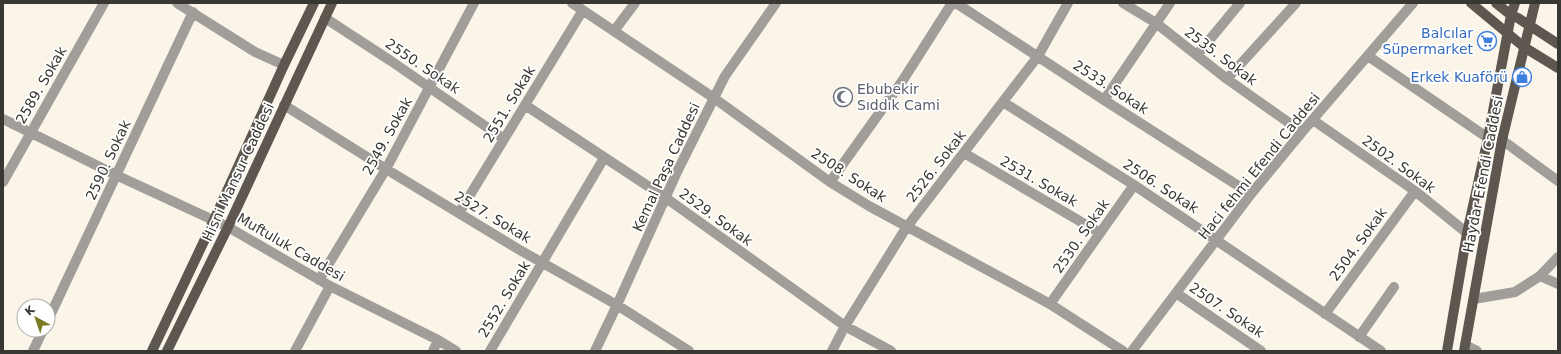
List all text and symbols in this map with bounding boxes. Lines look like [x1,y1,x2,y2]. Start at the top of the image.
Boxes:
street label: 2535. Sokak [1182,24,1261,89]
place label: Balcılar Süpermarket [1383,25,1474,57]
supermarket icon: Balcılar Süpermarket [1476,30,1498,52]
street label: 2550. Sokak [383,35,464,97]
street label: 2589. Sokak [12,43,70,126]
street label: 2533. Sokak [1070,57,1152,118]
street label: 2551. Sokak [480,62,539,145]
shop icon: Erkek Kuaförü [1511,66,1533,88]
place label: Erkek Kuaförü [1411,69,1508,85]
place label: Ebubekir Sıddık Cami [857,81,940,113]
mosque icon: Ebubekir Sıddık Cami [832,86,854,108]
street label: Haci fehmi Efendi Caddesi [1195,89,1323,243]
street label: 2549. Sokak [359,94,415,178]
street label: Haydar Efendi Caddesi [1460,94,1506,254]
street label: Hisni Mansur Caddesi [199,100,277,244]
street label: Kemal Paşa Caddesi [629,100,703,234]
street label: 2590. Sokak [82,117,134,203]
street label: 2526. Sokak [903,126,969,205]
street label: 2502. Sokak [1359,132,1439,196]
street label: 2508. Sokak [808,145,890,206]
street label: 2531. Sokak [998,152,1081,210]
street label: 2506. Sokak [1120,156,1202,217]
street label: 2529. Sokak [676,185,756,249]
street label: 2527. Sokak [452,188,535,247]
street label: 2530. Sokak [1050,195,1113,276]
street label: 2504. Sokak [1326,204,1390,284]
street label: Muftuluk Caddesi [234,210,348,284]
street label: 2552. Sokak [475,257,534,340]
street label: 2507. Sokak [1187,279,1268,341]
north arrow [16,298,56,338]
text: K [22,303,38,318]

